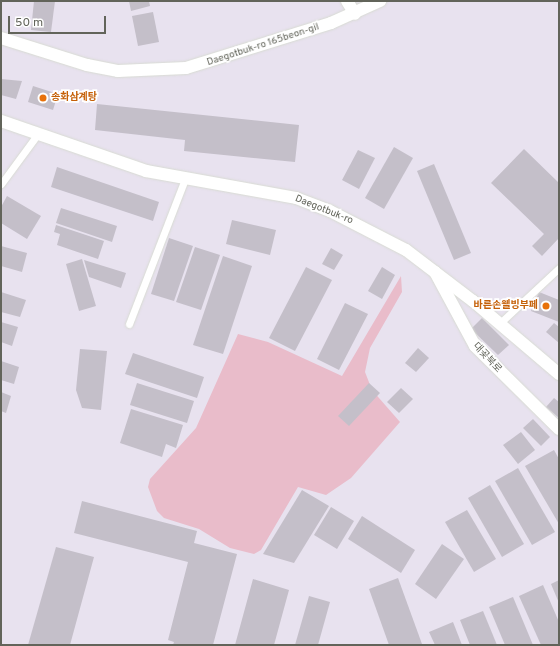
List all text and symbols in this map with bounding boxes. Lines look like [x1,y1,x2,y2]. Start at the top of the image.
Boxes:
scale bar [10,8,108,34]
text: 50 m [15,15,43,31]
street label: Daegotbuk-ro 165beon-gil [205,21,321,69]
place label: 송화삼계탕 [51,92,97,104]
marker: 송화삼계탕 [38,93,48,103]
street label: Daegotbuk-ro [293,193,355,227]
place label: 바른손웰빙부페 [474,300,538,312]
marker: 바른손웰빙부페 [541,301,551,311]
street label: 대곶북로 [470,340,504,376]

